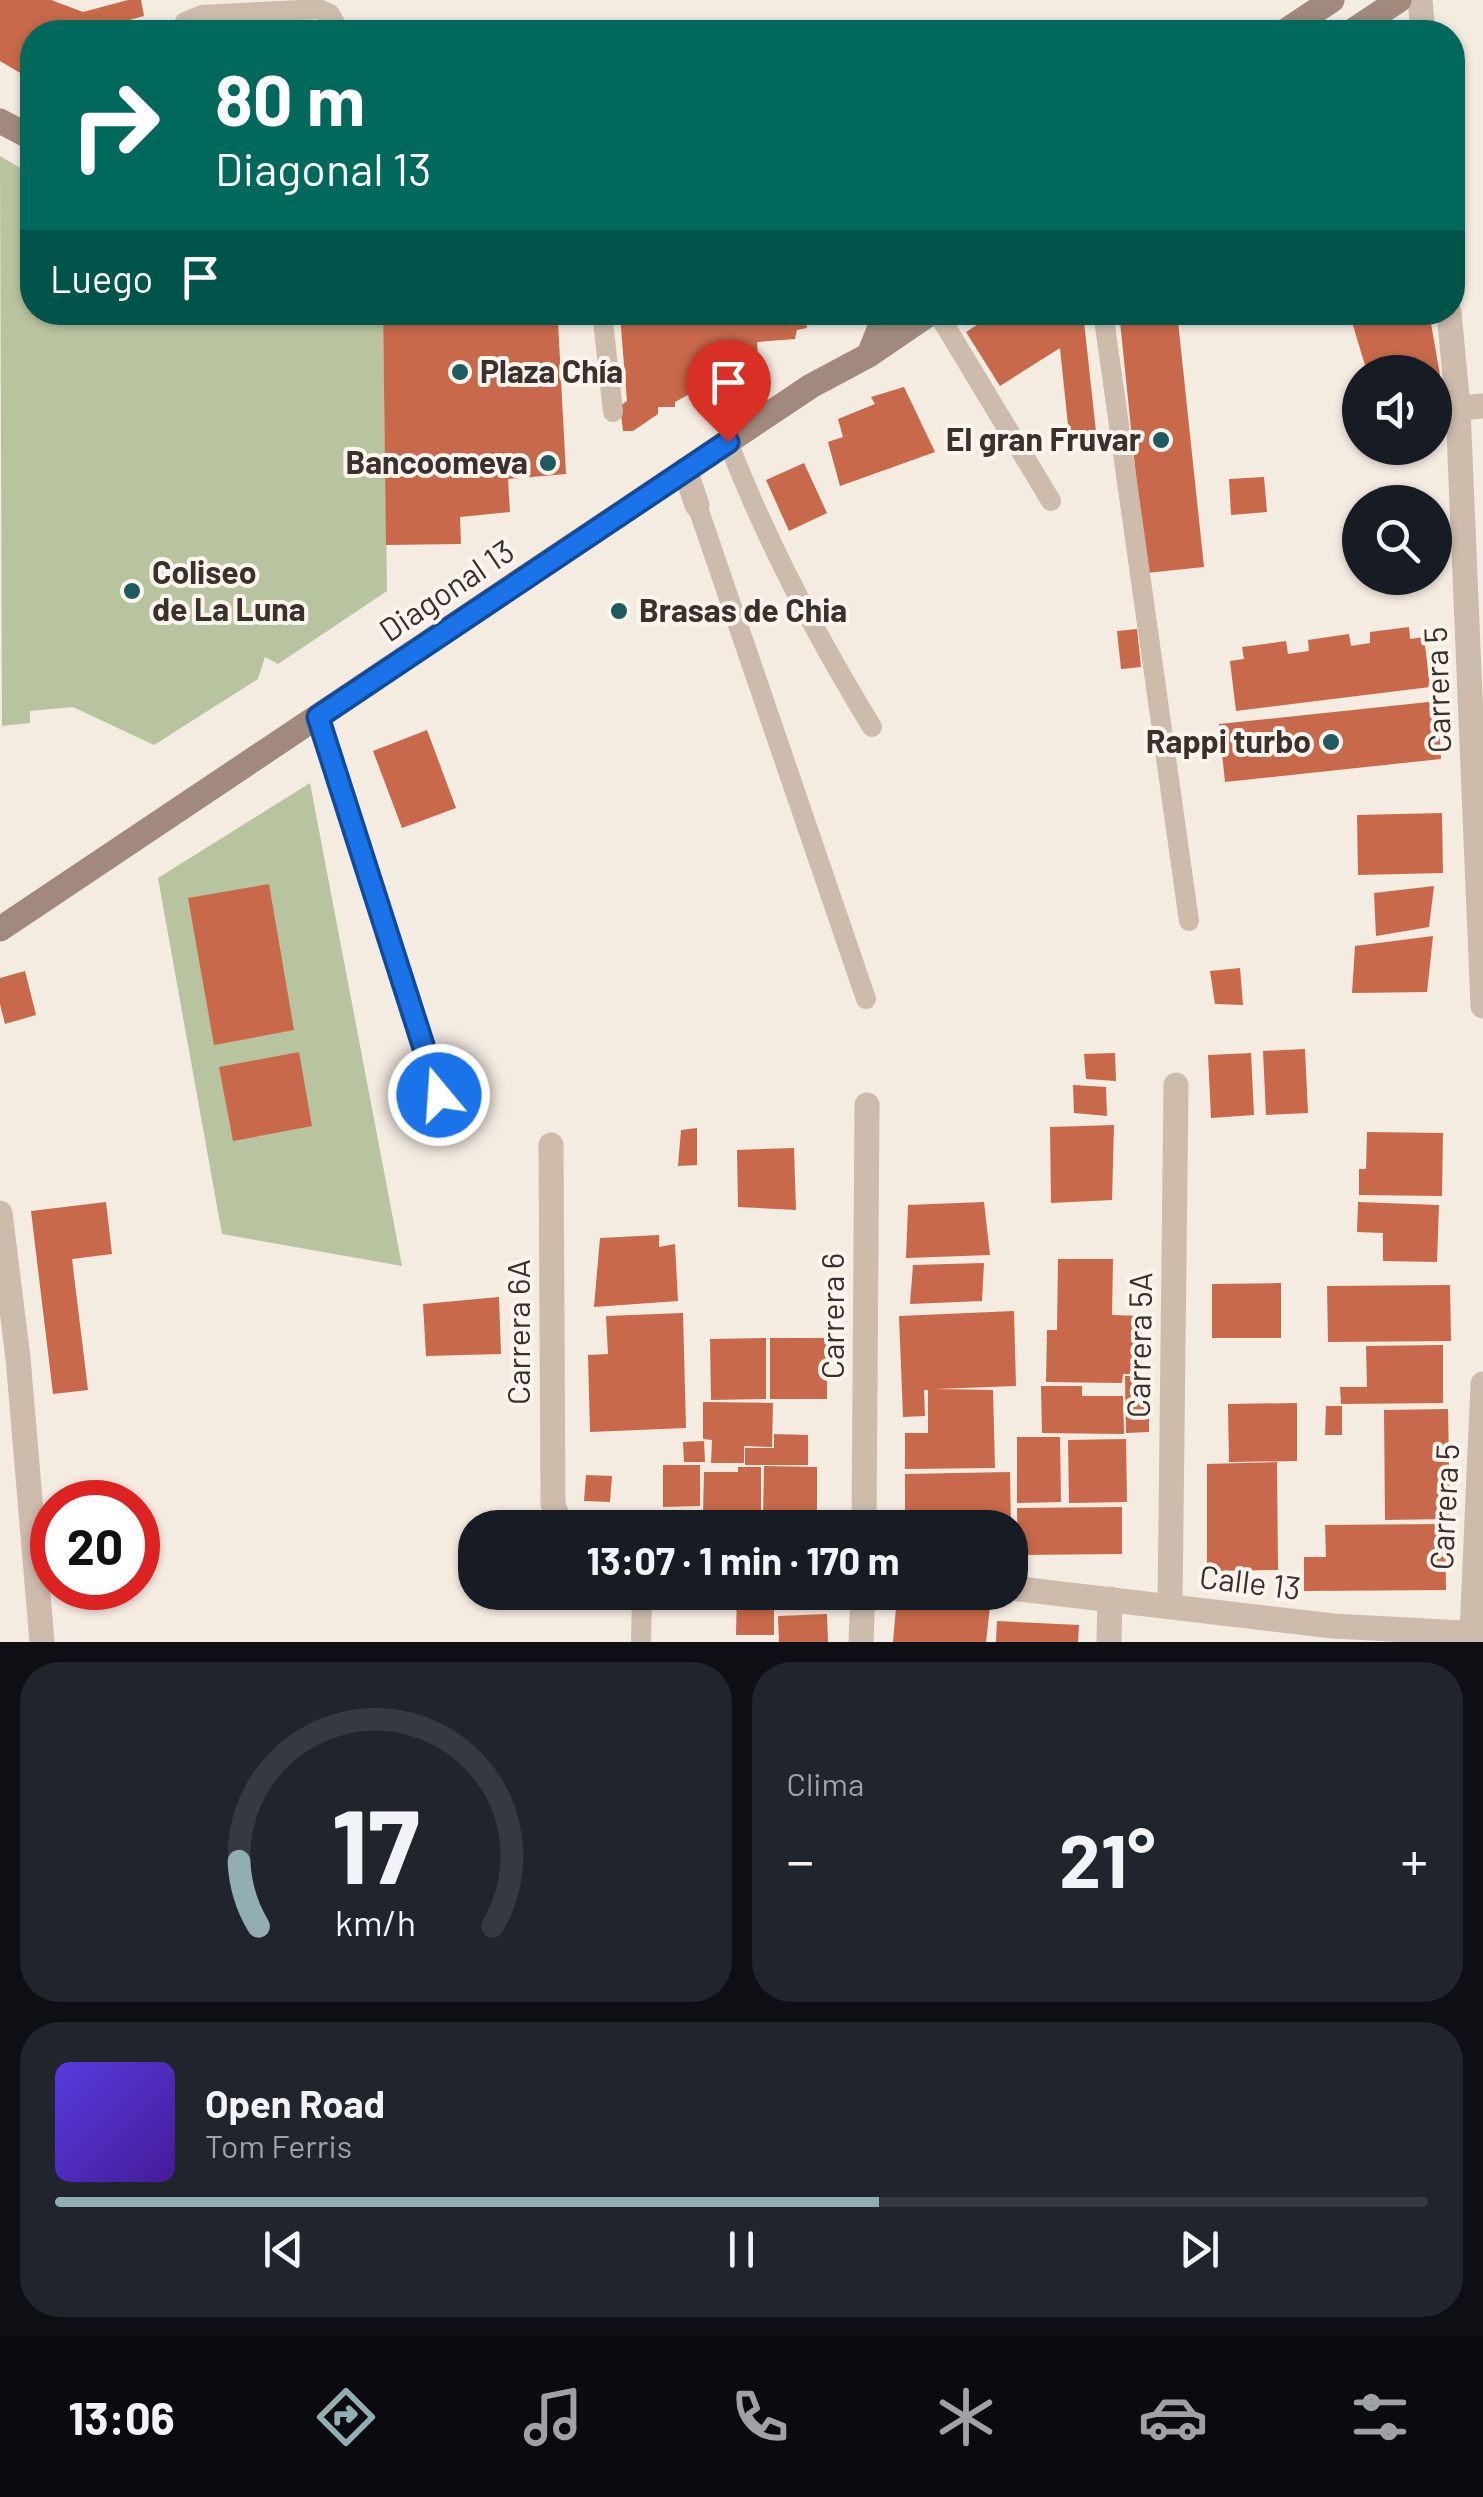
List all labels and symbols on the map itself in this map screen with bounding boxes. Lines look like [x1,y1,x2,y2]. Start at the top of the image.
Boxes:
pin [686,340,771,443]
place label: Plaza Chía [480,351,623,389]
marker: Plaza Chía [449,361,471,383]
place label: El gran Fruvar [946,419,1141,457]
marker: El gran Fruvar [1150,429,1172,451]
place label: Bancoomeva [345,442,528,480]
marker: Bancoomeva [537,452,559,474]
street label: Diagonal 13 [371,531,520,648]
place label: Coliseo de La Luna [152,552,306,627]
marker: Coliseo de La Luna [121,580,143,602]
place label: Brasas de Chia [639,590,847,628]
marker: Brasas de Chia [608,600,630,622]
street label: Carrera 5 [1415,626,1457,754]
place label: Rappi turbo [1146,721,1311,759]
marker: Rappi turbo [1320,731,1342,753]
position arrow [387,1043,491,1147]
street label: Carrera 6 [812,1253,850,1379]
street label: Carrera 6A [498,1259,536,1405]
street label: Carrera 5A [1118,1272,1158,1418]
street label: Carrera 5 [1421,1443,1465,1571]
speed limit sign: 20 [30,1480,160,1610]
street label: Calle 13 [1198,1556,1303,1606]

